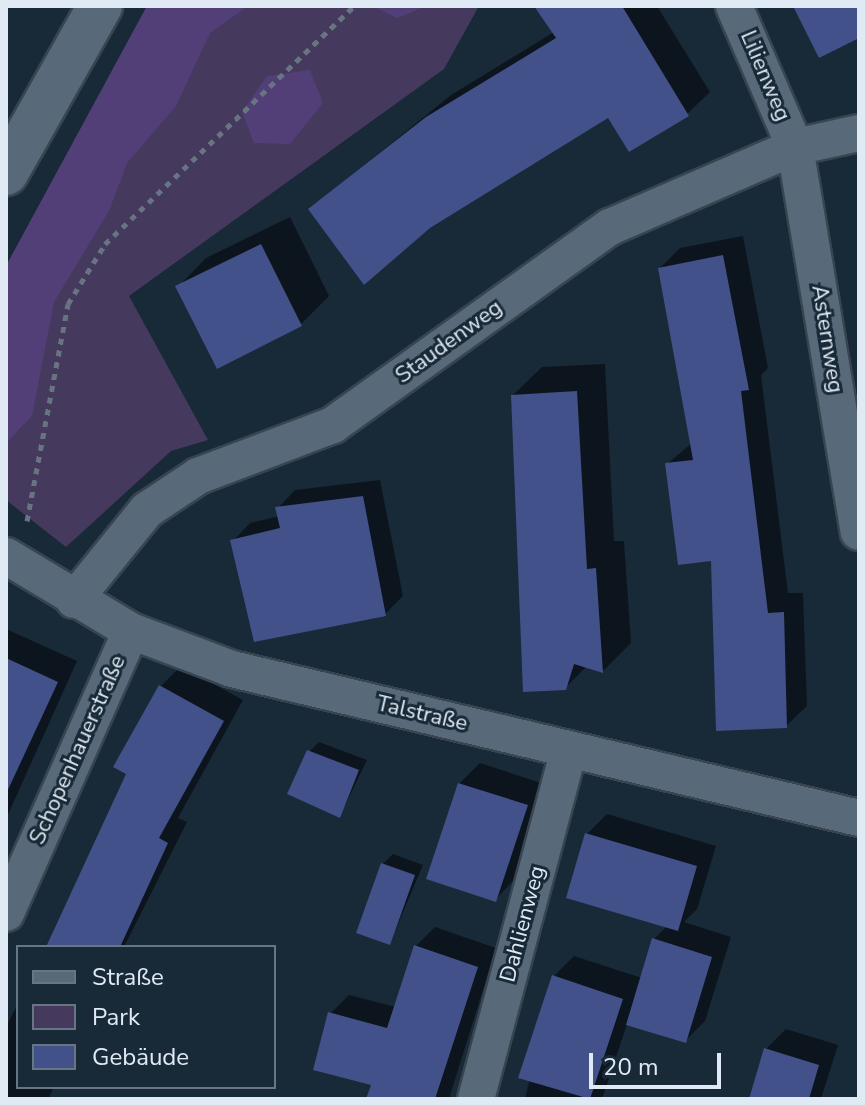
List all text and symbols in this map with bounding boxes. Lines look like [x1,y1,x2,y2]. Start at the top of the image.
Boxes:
street label: Lilienweg [734,27,796,125]
street label: Asternweg [805,283,849,395]
street label: Staudenweg [391,295,507,389]
street label: Schopenhauerstraße [24,651,132,849]
street label: Talstraße [374,691,470,737]
street label: Dahlienweg [495,863,551,985]
legend [16,945,276,1089]
text: Straße [92,961,164,993]
text: Park [92,1001,140,1033]
scale bar [593,1037,725,1087]
text: Gebäude [92,1041,189,1073]
text: 20 m [603,1051,659,1083]

